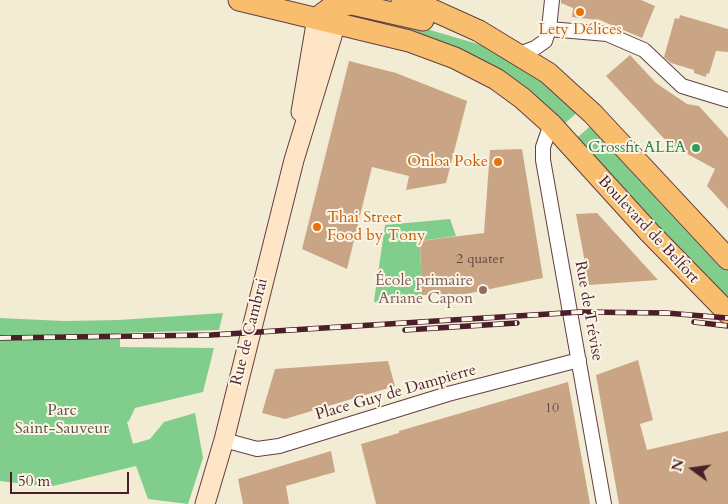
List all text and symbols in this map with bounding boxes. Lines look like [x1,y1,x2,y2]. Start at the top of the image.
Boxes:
marker: Lety Délices [574,6,586,18]
place label: Lety Délices [538,20,622,40]
place label: Crossfit ALEA [588,138,686,158]
marker: Crossfit ALEA [690,142,702,154]
place label: Onloa Poke [407,152,488,172]
marker: Onloa Poke [492,156,504,168]
street label: Boulevard de Belfort [593,172,703,288]
place label: Thai Street Food by Tony [327,208,425,246]
marker: Thai Street Food by Tony [311,221,323,233]
house number: 2 quater [456,252,504,268]
street label: Rue de Trévise [570,259,606,363]
place label: École primaire Ariane Capon [375,271,473,309]
street label: Rue de Cambrai [227,276,273,388]
marker: École primaire Ariane Capon [477,284,489,296]
street label: Place Guy de Dampierre [313,361,479,425]
park label: Parc Saint-Sauveur [15,401,109,439]
house number: 10 [545,401,559,417]
north arrow [668,444,718,494]
text: N [667,457,689,473]
scale bar [12,462,131,494]
text: 50 m [18,471,50,491]

